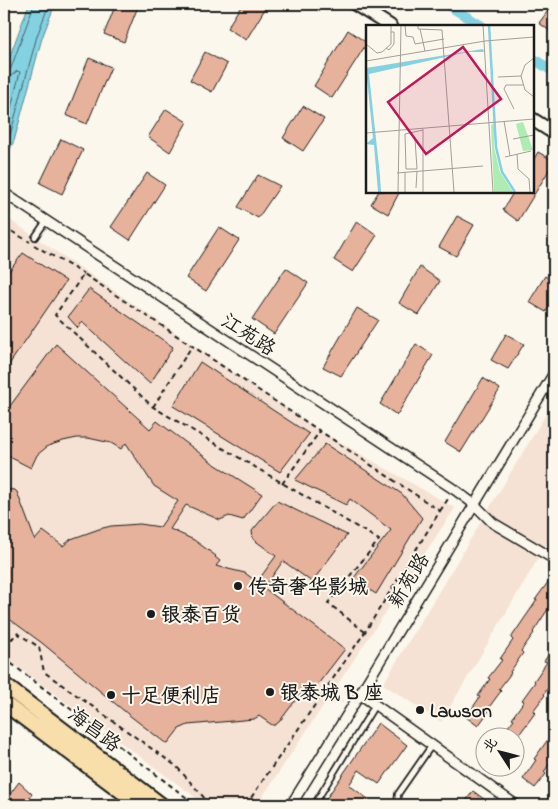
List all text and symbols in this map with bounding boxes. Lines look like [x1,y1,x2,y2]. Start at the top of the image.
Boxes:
inset map [366,25,533,192]
street label: 江苑路 [215,308,282,365]
street label: 新苑路 [382,547,439,614]
place label: 传奇奢华影城 [248,574,368,603]
marker: 传奇奢华影城 [232,580,244,592]
place label: 银泰百货 [161,602,241,631]
marker: 银泰百货 [145,608,157,620]
place label: 银泰城 B 座 [280,680,383,709]
place label: 十足便利店 [121,683,221,712]
marker: 银泰城 B 座 [264,686,276,698]
marker: 十足便利店 [105,689,117,701]
place label: Lawson [430,698,492,727]
street label: 海昌路 [61,701,127,761]
marker: Lawson [414,704,426,716]
north arrow [476,726,526,776]
text: 北 [478,733,503,757]

